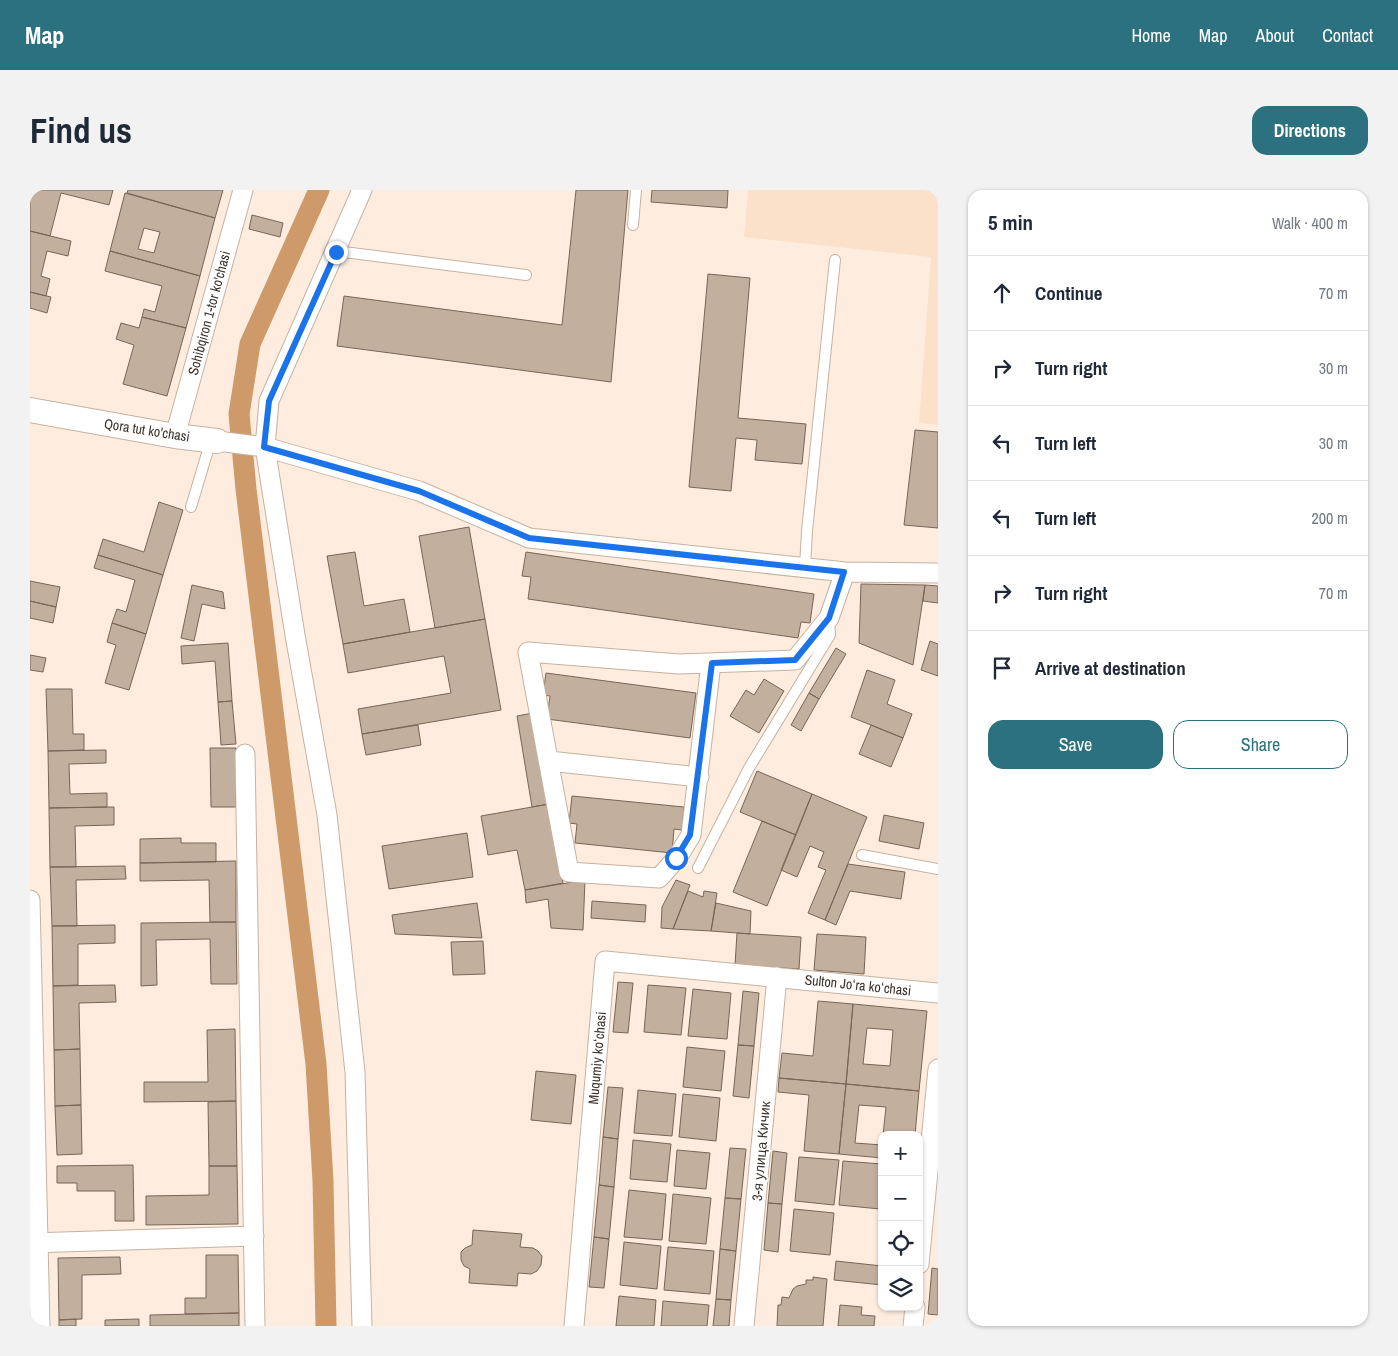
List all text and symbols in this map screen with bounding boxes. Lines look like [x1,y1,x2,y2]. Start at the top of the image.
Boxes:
text: Map [25,19,64,51]
text: Home [1131,23,1171,48]
text: Map [1199,23,1228,48]
text: About [1256,23,1294,48]
text: Contact [1322,23,1373,48]
button: Directions [1252,106,1368,155]
text: Find us [30,107,132,154]
text: 5 min [988,208,1033,237]
text: Walk · 400 m [1272,212,1348,234]
route end [325,241,348,264]
street label: Sohibqiron 1-tor ko'chasi [184,249,234,377]
icon: ahead [988,279,1016,307]
text: Continue [1035,280,1103,306]
text: 70 m [1319,282,1348,304]
icon: right [988,354,1016,382]
text: Turn right [1035,355,1107,381]
text: 30 m [1319,357,1348,379]
street label: Qora tut ko'chasi [103,414,191,446]
icon: left [988,429,1016,457]
text: Turn left [1035,430,1096,456]
text: 30 m [1319,432,1348,454]
icon: left [988,504,1016,532]
text: Turn left [1035,505,1096,531]
text: 200 m [1312,507,1348,529]
icon: right [988,579,1016,607]
text: Turn right [1035,580,1107,606]
text: 70 m [1319,582,1348,604]
icon: arrive [988,654,1016,682]
text: Arrive at destination [1035,655,1186,681]
button: Save [988,720,1163,769]
button: Share [1173,720,1348,769]
route start [665,847,688,870]
street label: Sulton Joʻra koʻchasi [804,970,912,1000]
street label: Muqumiy koʻchasi [584,1011,610,1105]
street label: 3-я улица Кичик [748,1100,774,1202]
map controls [878,1131,923,1311]
button: + [878,1131,923,1176]
button: − [878,1176,923,1221]
button: locate [878,1221,923,1266]
button: layers [878,1266,923,1311]

